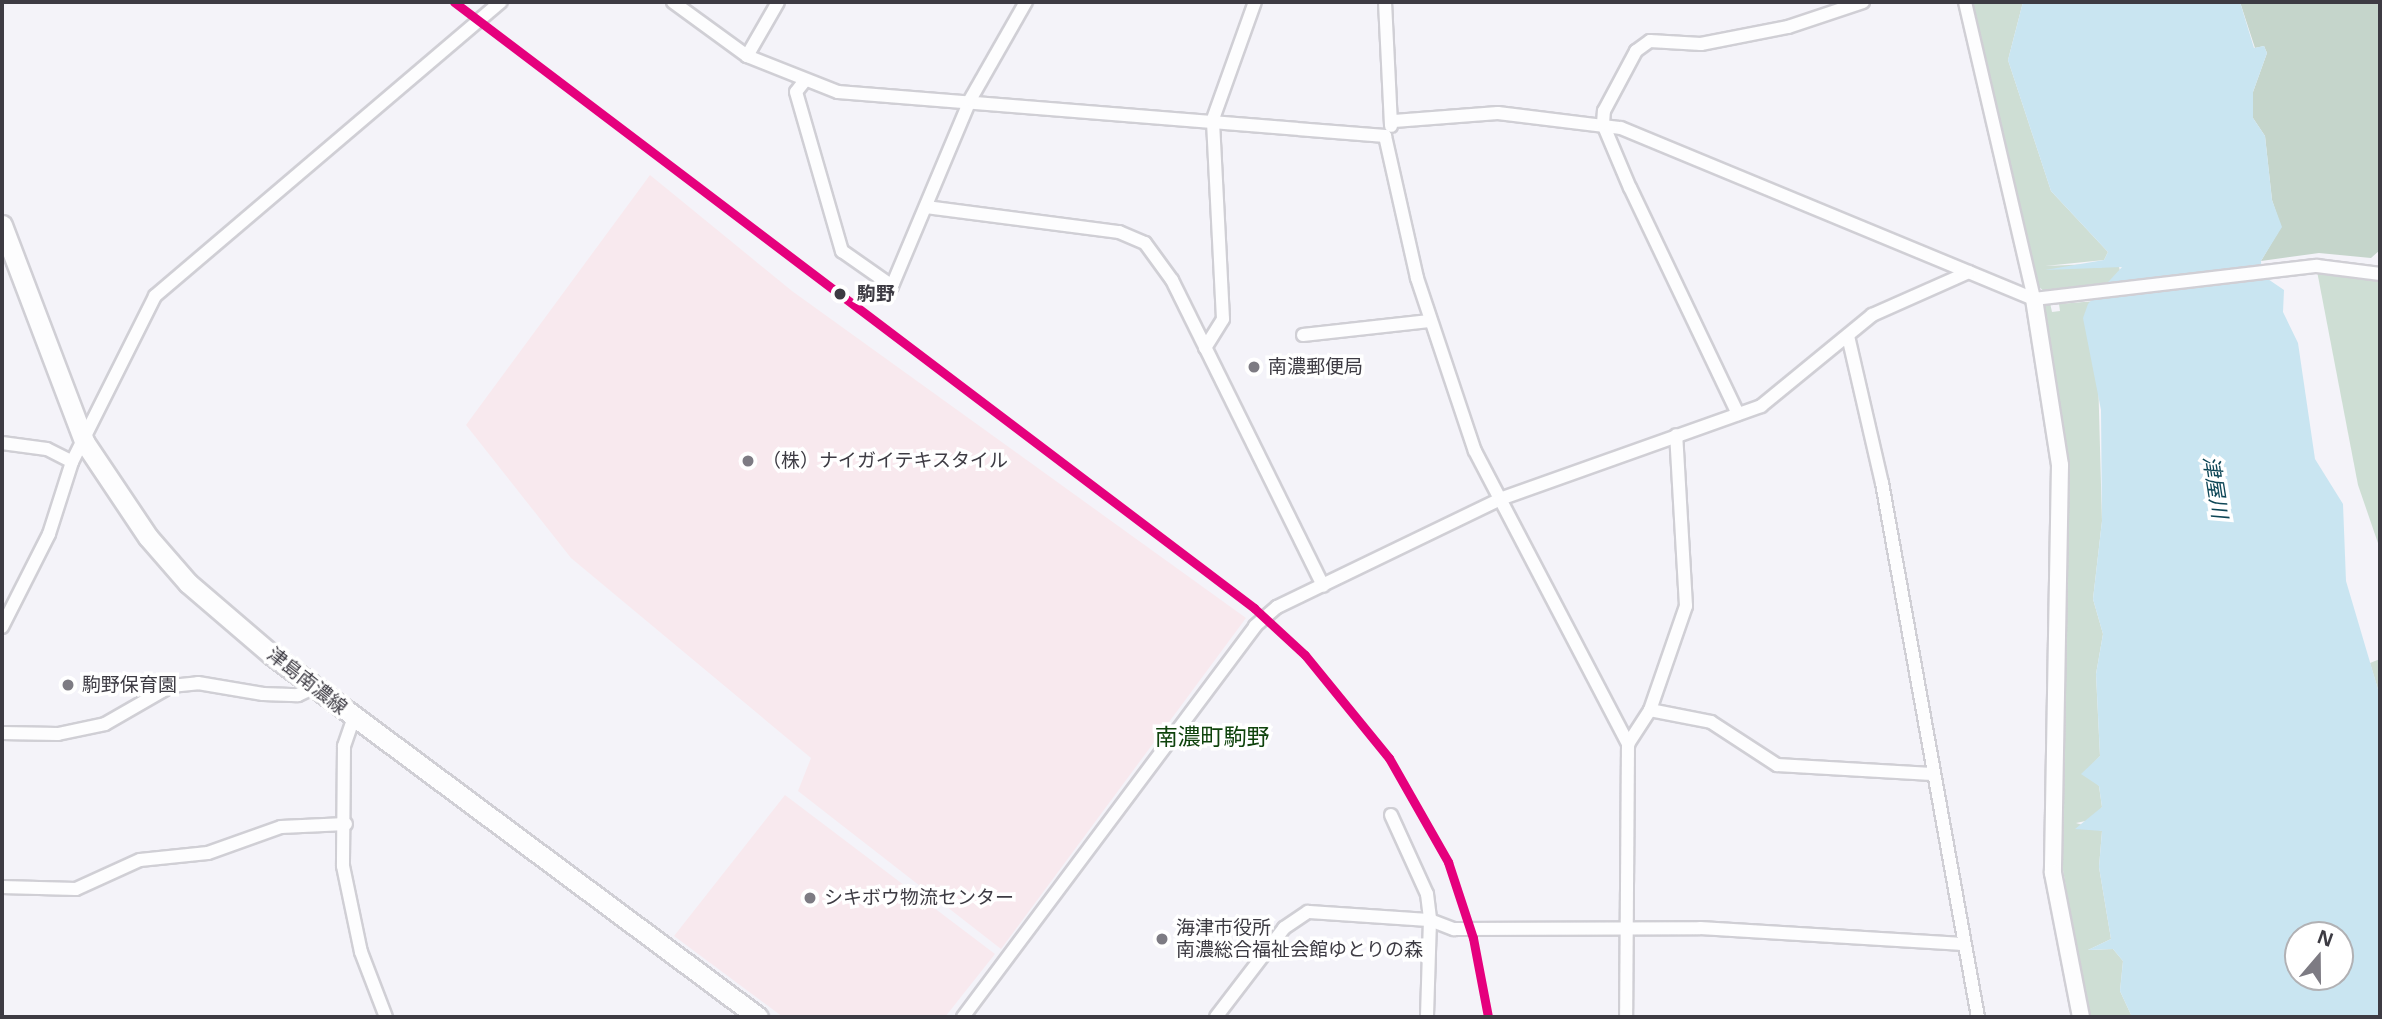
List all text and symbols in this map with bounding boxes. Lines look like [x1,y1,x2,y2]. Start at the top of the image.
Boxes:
marker: 駒野 [829,283,851,305]
place label: 駒野 [857,283,895,305]
place label: 南濃郵便局 [1268,356,1363,378]
marker: 南濃郵便局 [1246,359,1262,375]
place label: （株）ナイガイテキスタイル [762,450,1009,472]
marker: （株）ナイガイテキスタイル [740,453,756,469]
water label: 津屋川 [2199,454,2233,520]
street label: 津島南濃線 [263,643,351,719]
place label: 駒野保育園 [82,674,177,696]
marker: 駒野保育園 [60,677,76,693]
district label: 南濃町駒野 [1155,722,1269,750]
place label: シキボウ物流センター [824,887,1014,909]
marker: シキボウ物流センター [802,890,818,906]
place label: 海津市役所 南濃総合福祉会館ゆとりの森 [1176,917,1423,961]
north arrow [2284,921,2354,991]
text: N [2314,923,2337,953]
marker: 海津市役所 南濃総合福祉会館ゆとりの森 [1154,931,1170,947]

